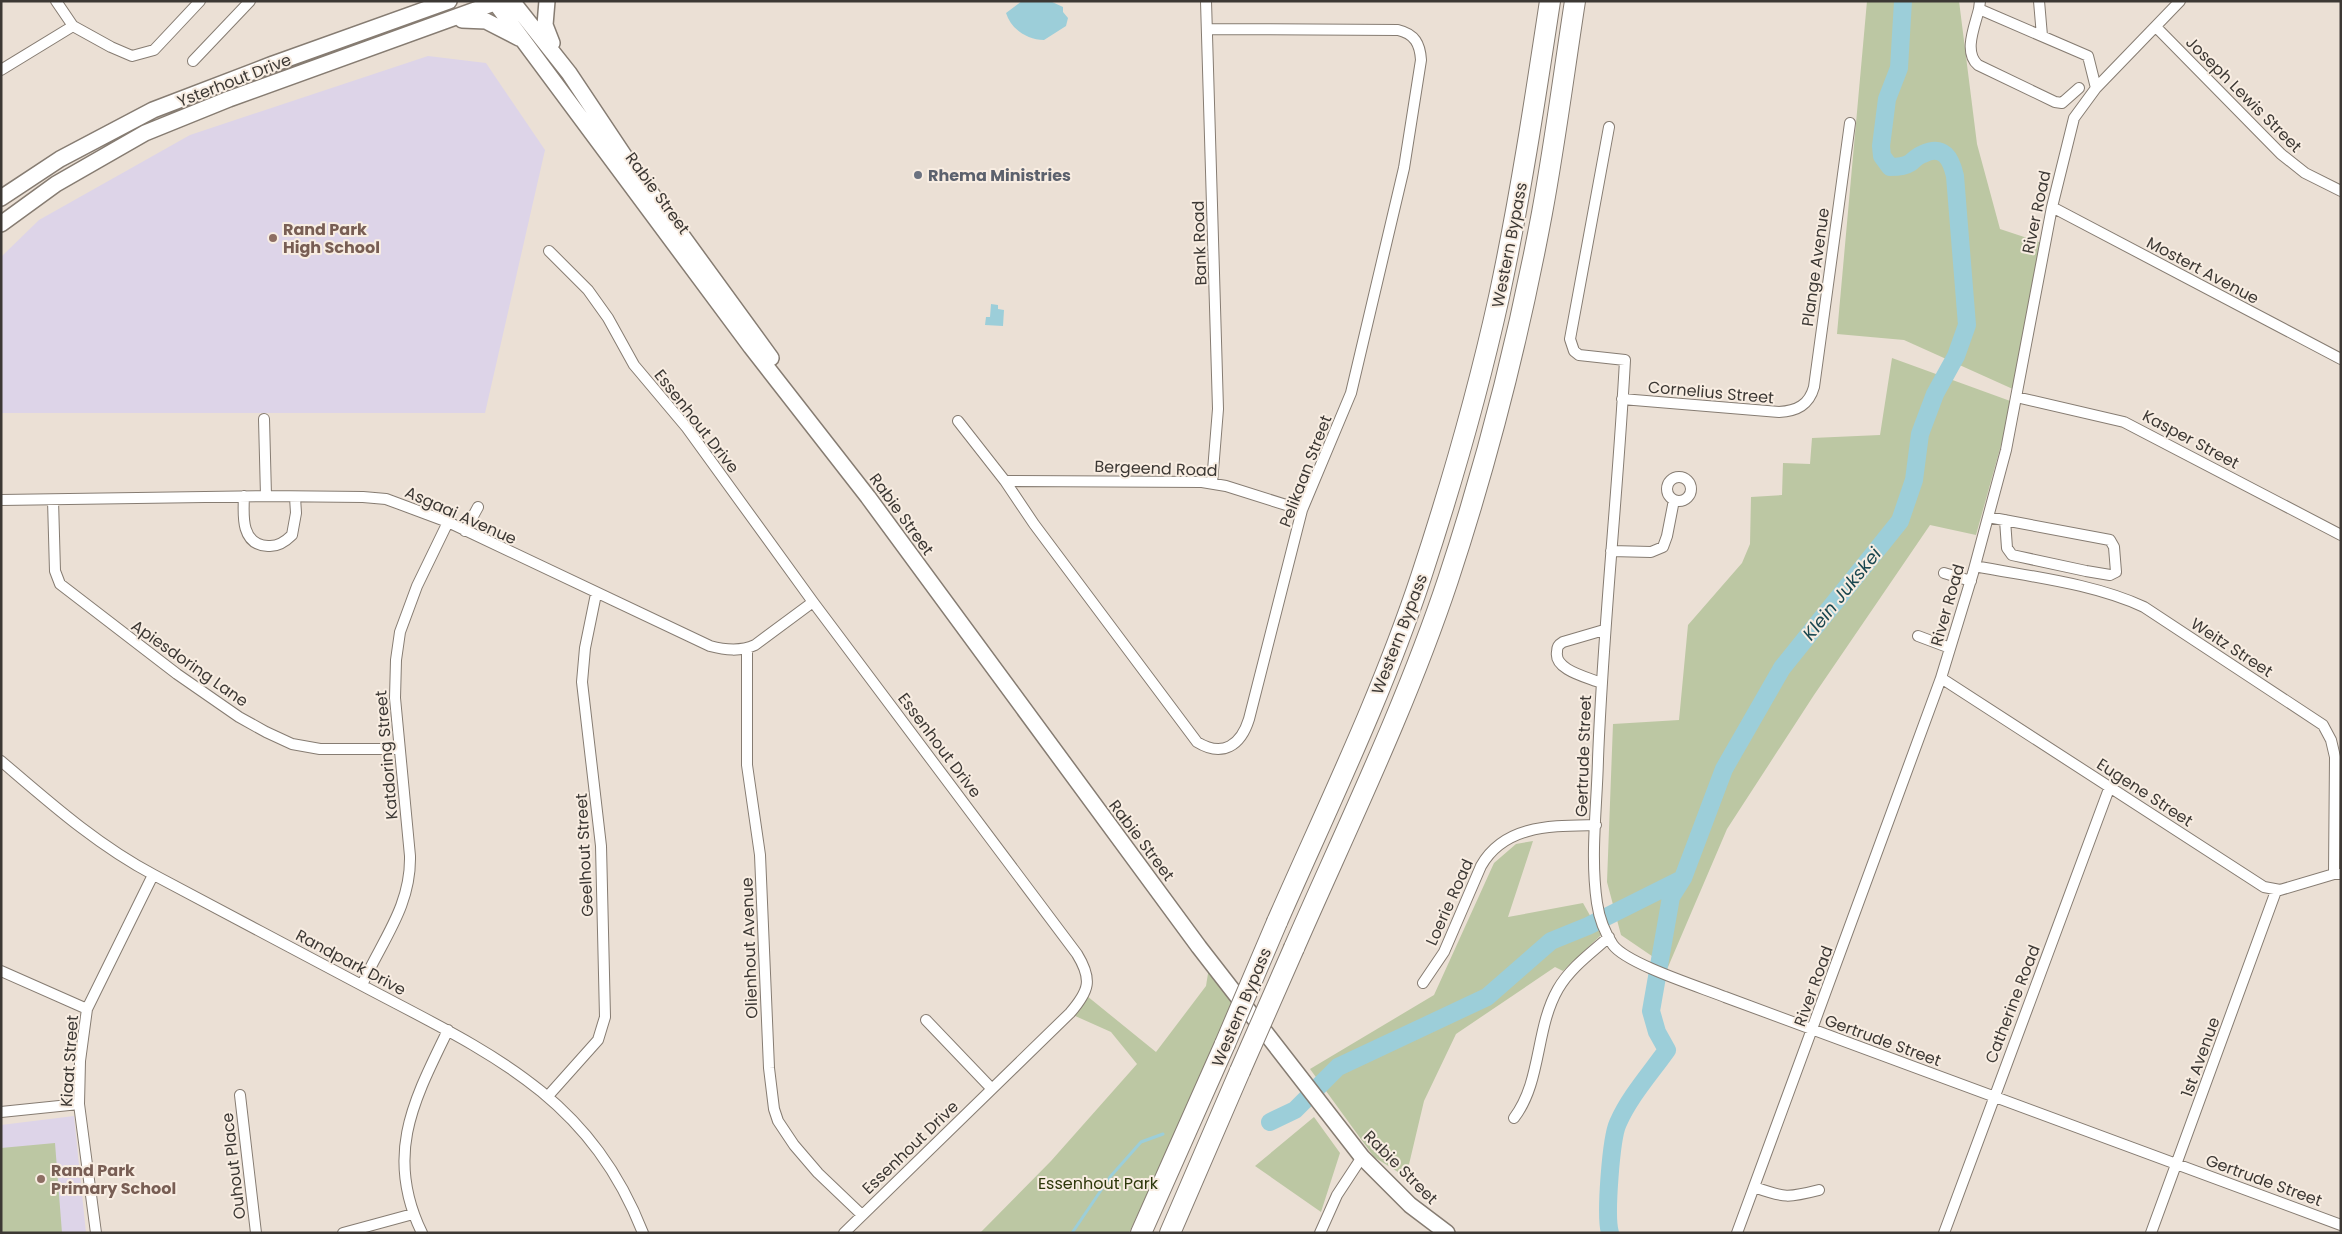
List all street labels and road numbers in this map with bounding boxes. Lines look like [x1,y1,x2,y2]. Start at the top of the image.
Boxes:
street label: Joseph Lewis Street [2180,31,2307,158]
street label: Ysterhout Drive [174,48,295,113]
street label: Rabie Street [620,148,695,239]
street label: River Road [2016,168,2057,256]
street label: Western Bypass [1486,180,1533,310]
street label: Bank Road [1187,200,1212,286]
street label: Plange Avenue [1796,206,1835,328]
street label: Mostert Avenue [2143,231,2263,310]
street label: Essenhout Drive [649,365,744,478]
street label: Cornelius Street [1647,376,1775,409]
street label: Kasper Street [2138,404,2243,475]
street label: Pelikaan Street [1274,412,1337,531]
street label: Bergeend Road [1094,455,1218,482]
street label: Rabie Street [864,469,939,560]
street label: Asgaai Avenue [401,481,520,550]
street label: River Road [1925,561,1970,649]
street label: Western Bypass [1366,571,1433,698]
street label: Weitz Street [2186,612,2277,683]
street label: Apiesdoring Lane [127,614,253,712]
street label: Essenhout Drive [892,688,987,803]
street label: Katdoring Street [369,689,404,820]
street label: Gertrude Street [1570,694,1597,817]
street label: Eugene Street [2092,753,2197,832]
street label: Geelhout Street [570,792,599,917]
street label: Rabie Street [1103,795,1180,886]
street label: Loerie Road [1420,855,1479,949]
street label: Olienhout Avenue [736,877,763,1019]
street label: Randpark Drive [292,924,410,1001]
street label: Catherine Road [1979,942,2046,1067]
street label: River Road [1788,943,1839,1030]
street label: Western Bypass [1206,944,1277,1070]
street label: Gertrude Street [1821,1009,1944,1072]
street label: Kiaat Street [55,1014,84,1108]
street label: 1st Avenue [2175,1014,2226,1100]
street label: Essenhout Drive [857,1095,964,1199]
street label: Ouhout Place [216,1111,251,1221]
street label: Rabie Street [1358,1125,1443,1210]
street label: Gertrude Street [2202,1149,2325,1212]

